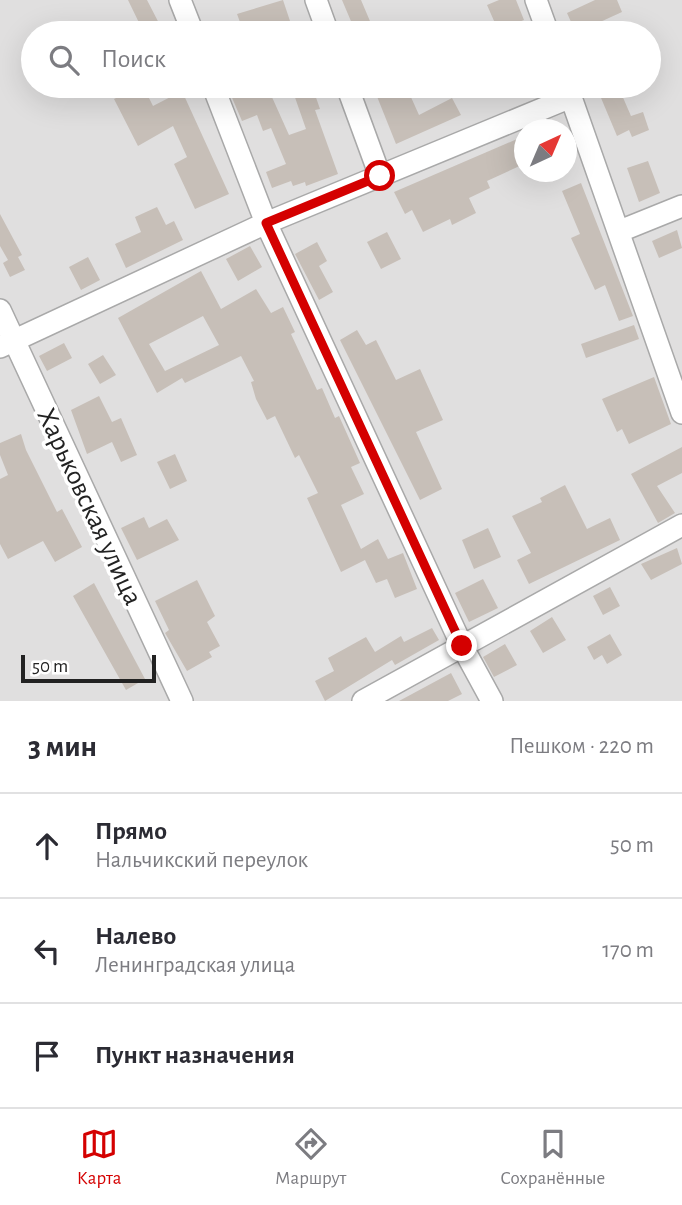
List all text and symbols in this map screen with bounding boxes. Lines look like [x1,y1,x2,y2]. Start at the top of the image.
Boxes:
search box [21,21,661,98]
icon: search [45,41,83,79]
text: Поиск [101,46,166,72]
north arrow [514,119,577,182]
route start [364,160,395,191]
street label: Харьковская улица [31,404,147,610]
route end [446,630,477,661]
scale bar [21,652,156,684]
text: 50 m [32,657,68,676]
text: 3 мин [28,732,97,762]
text: Пешком · 220 m [509,735,654,758]
text: Прямо [95,818,167,844]
icon: ahead [28,827,66,865]
text: 50 m [610,834,654,857]
text: Нальчикский переулок [95,849,308,872]
text: Налево [95,923,176,949]
icon: left [28,932,66,970]
text: 170 m [602,939,654,962]
text: Ленинградская улица [95,954,295,977]
icon: arrive [28,1037,66,1075]
text: Пункт назначения [95,1042,295,1068]
tab: Карта [77,1125,121,1190]
tab: Маршрут [275,1125,346,1190]
tab: Сохранённые [500,1125,605,1190]

